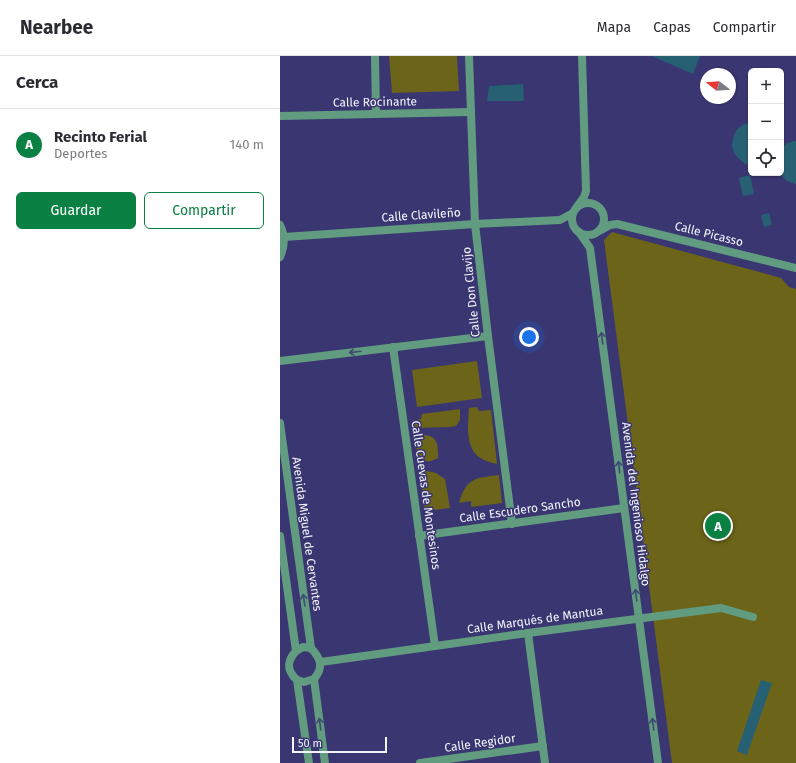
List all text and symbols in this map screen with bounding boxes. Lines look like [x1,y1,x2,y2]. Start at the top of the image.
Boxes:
text: Nearbee [20,16,93,39]
text: Mapa [597,19,631,36]
text: Capas [653,19,691,36]
text: Compartir [713,19,776,36]
north arrow [700,68,736,104]
map controls [748,68,784,176]
button: + [748,68,784,104]
text: Cerca [16,72,58,93]
street label: Calle Rocinante [333,94,417,110]
button: − [748,104,784,140]
text: Recinto Ferial [54,128,147,146]
text: A [25,137,33,152]
text: 140 m [230,137,264,152]
button: locate [748,140,784,176]
text: Deportes [54,146,107,161]
button: Guardar [16,192,136,229]
button: Compartir [144,192,264,229]
street label: Calle Clavileño [381,205,461,225]
street label: Calle Picasso [673,219,745,249]
street label: Calle Don Clavijo [459,246,483,338]
your location [519,327,539,347]
one-way arrow [598,332,606,345]
one-way arrow [349,348,362,356]
street label: Calle Cuevas de Montesinos [409,420,443,571]
street label: Avenida del Ingenioso Hidalgo [619,421,653,587]
street label: Avenida Miguel de Cervantes [289,456,325,612]
one-way arrow [615,460,623,473]
street label: Calle Escudero Sancho [458,495,582,525]
pin: A [705,511,731,541]
one-way arrow [632,589,639,602]
one-way arrow [300,594,308,607]
street label: Calle Marqués de Mantua [466,604,604,636]
one-way arrow [316,718,324,731]
one-way arrow [649,718,657,731]
street label: Calle Regidor [443,731,517,755]
scale bar [292,735,387,754]
text: 50 m [298,737,322,750]

